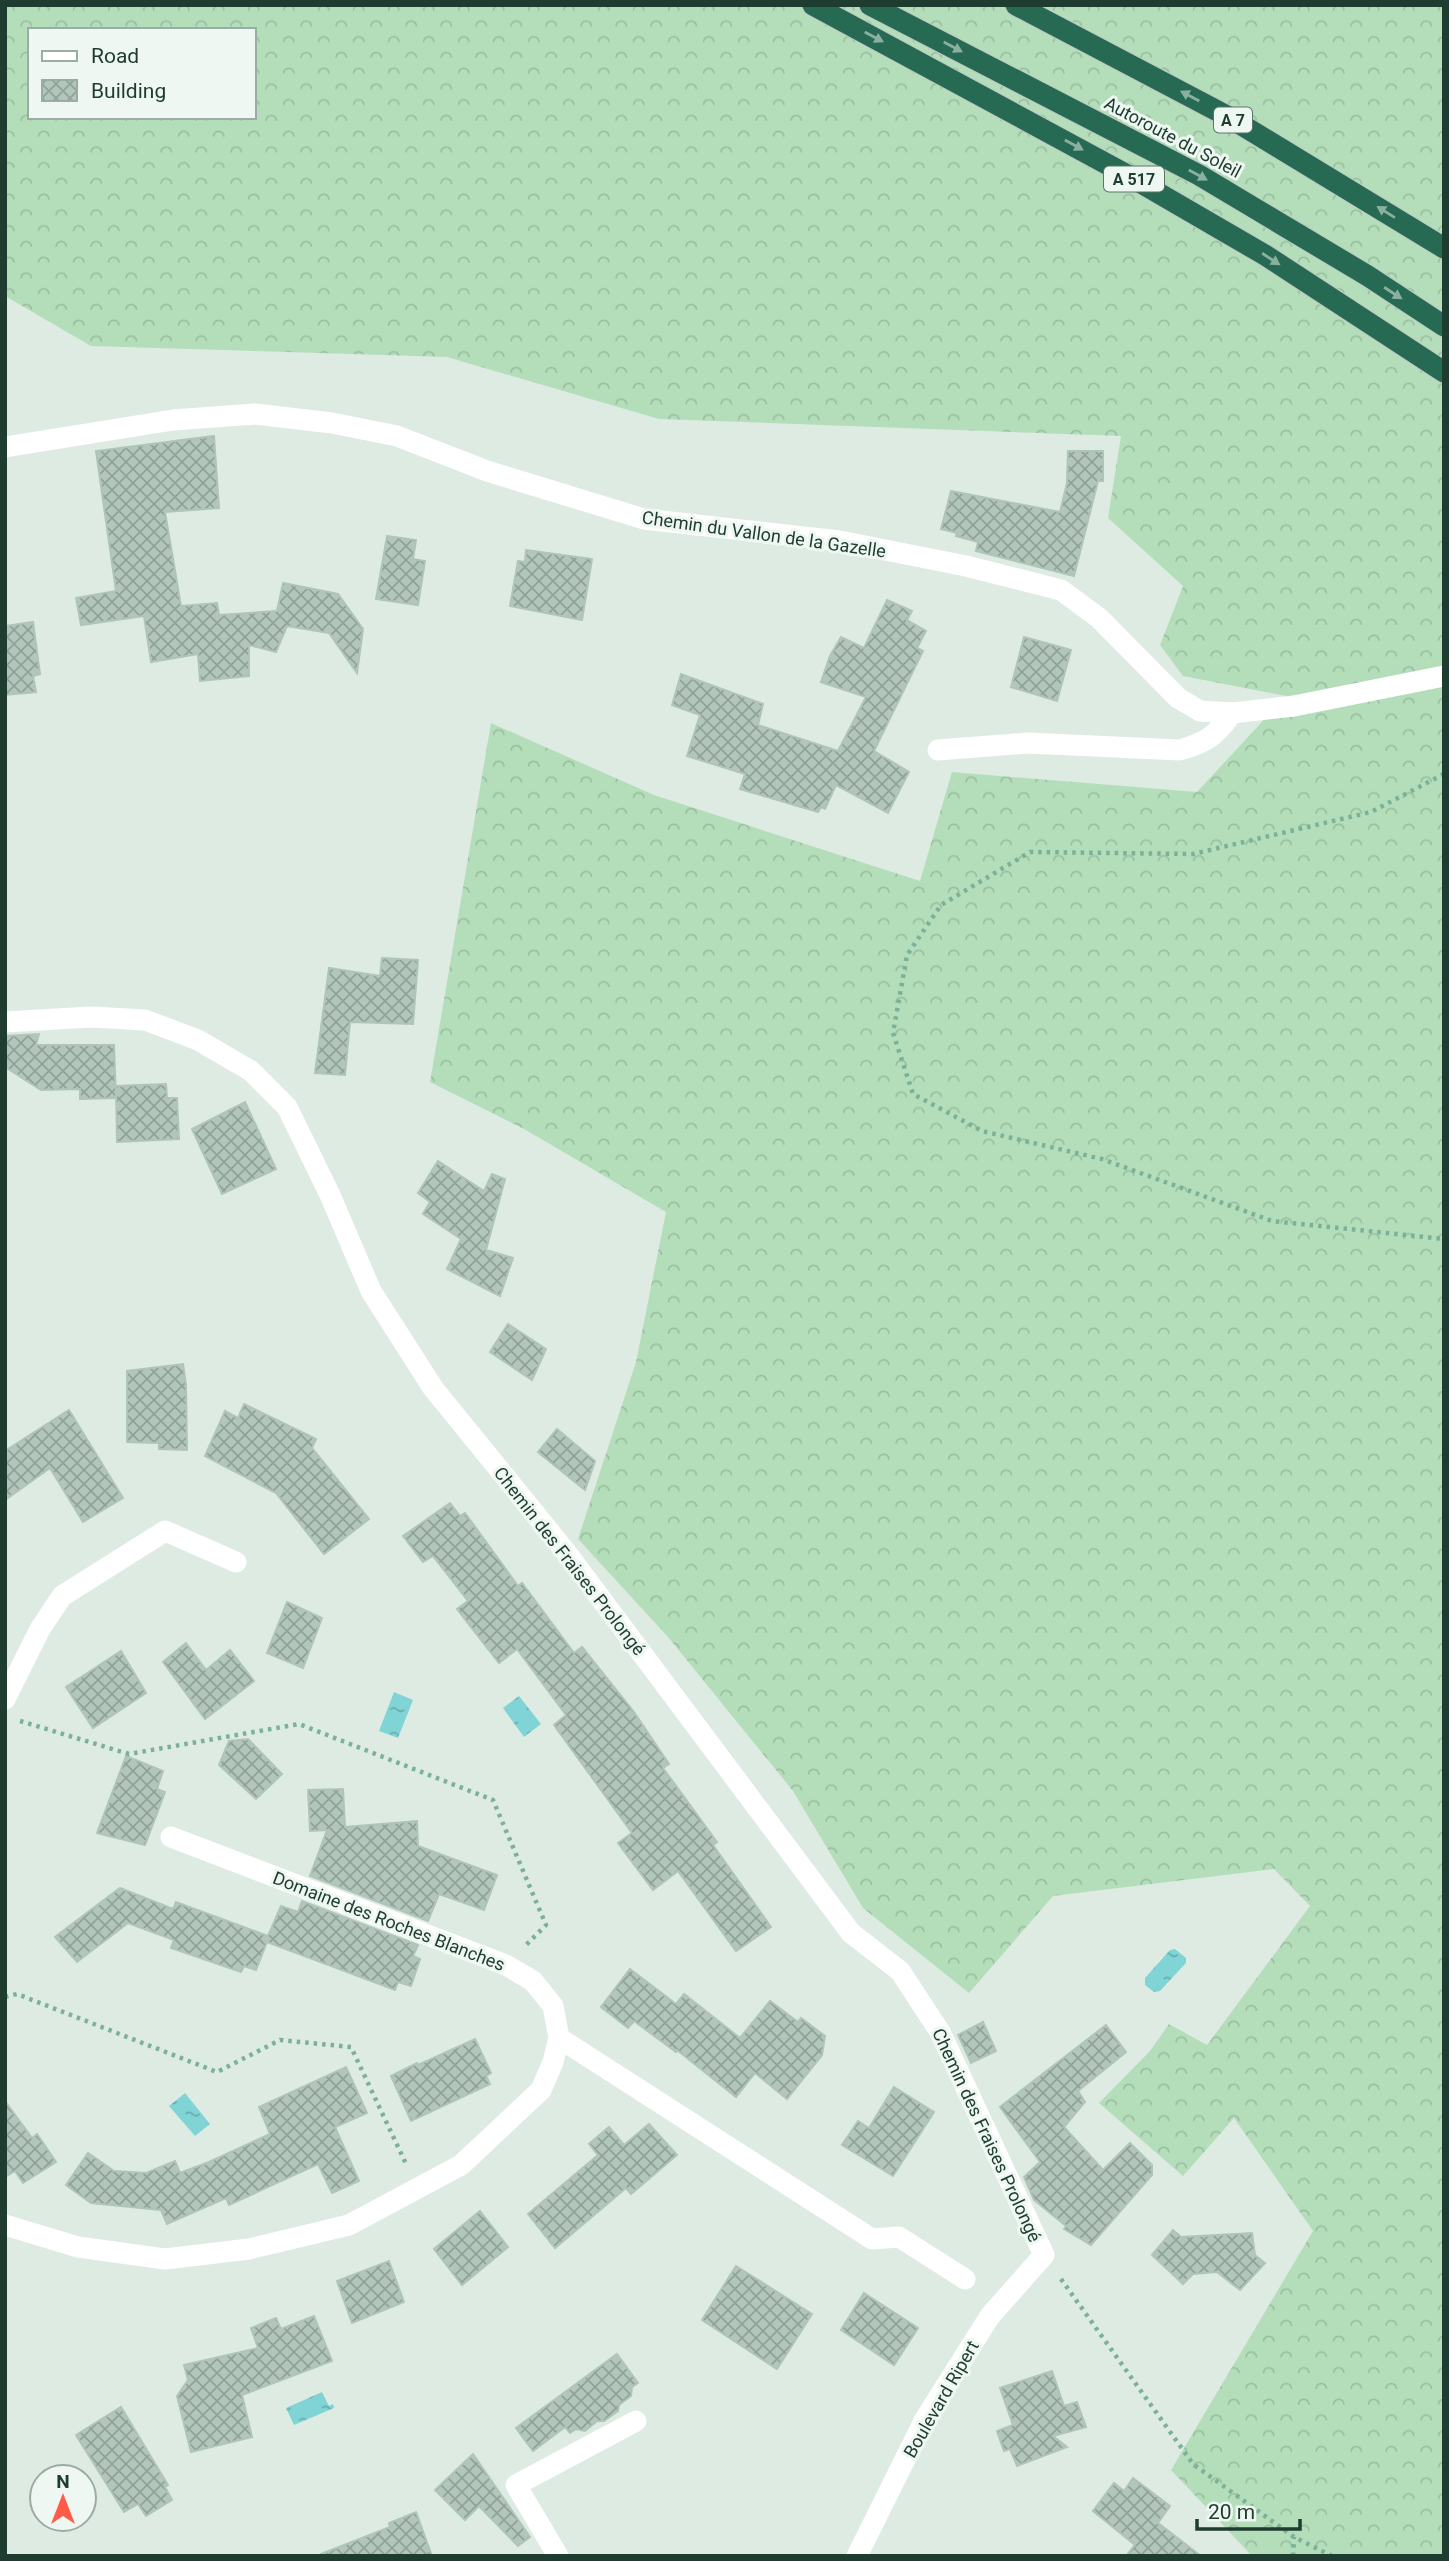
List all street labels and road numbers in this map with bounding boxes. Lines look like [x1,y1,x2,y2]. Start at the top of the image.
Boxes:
street label: Autoroute du Soleil [1101,92,1245,182]
road number: A 7 [1214,108,1252,132]
road number: A 517 [1104,167,1164,192]
street label: Chemin du Vallon de la Gazelle [641,506,887,562]
street label: Chemin des Fraises Prolongé [490,1463,650,1659]
street label: Domaine des Roches Blanches [270,1867,508,1975]
street label: Chemin des Fraises Prolongé [928,2025,1046,2245]
street label: Boulevard Ripert [899,2337,983,2461]

